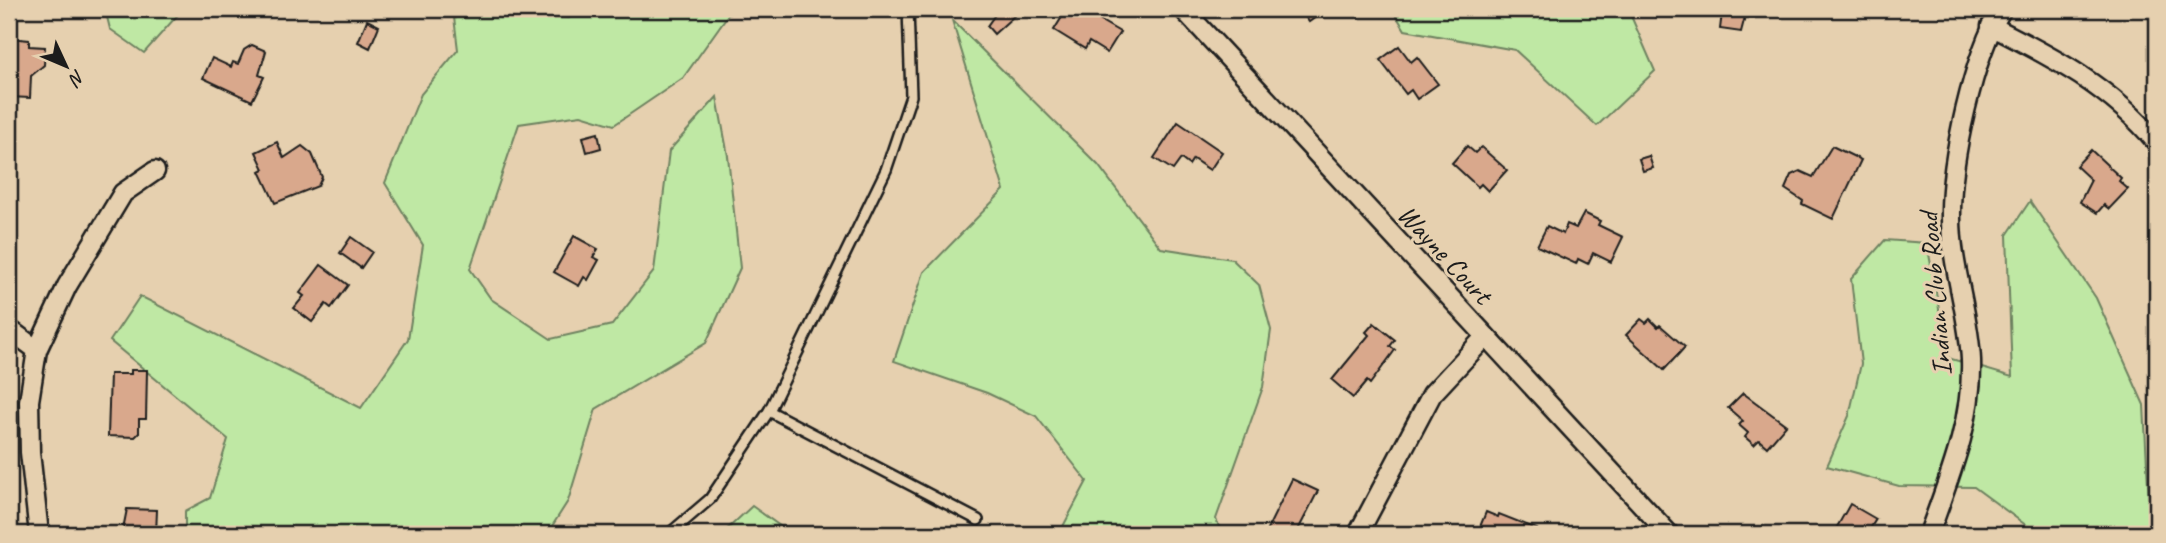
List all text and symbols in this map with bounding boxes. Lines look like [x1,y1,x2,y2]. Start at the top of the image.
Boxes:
north arrow [32,32,102,102]
text: N [63,65,90,92]
street label: Wayne Court [1390,197,1502,313]
street label: Indian Club Road [1910,207,1960,377]

